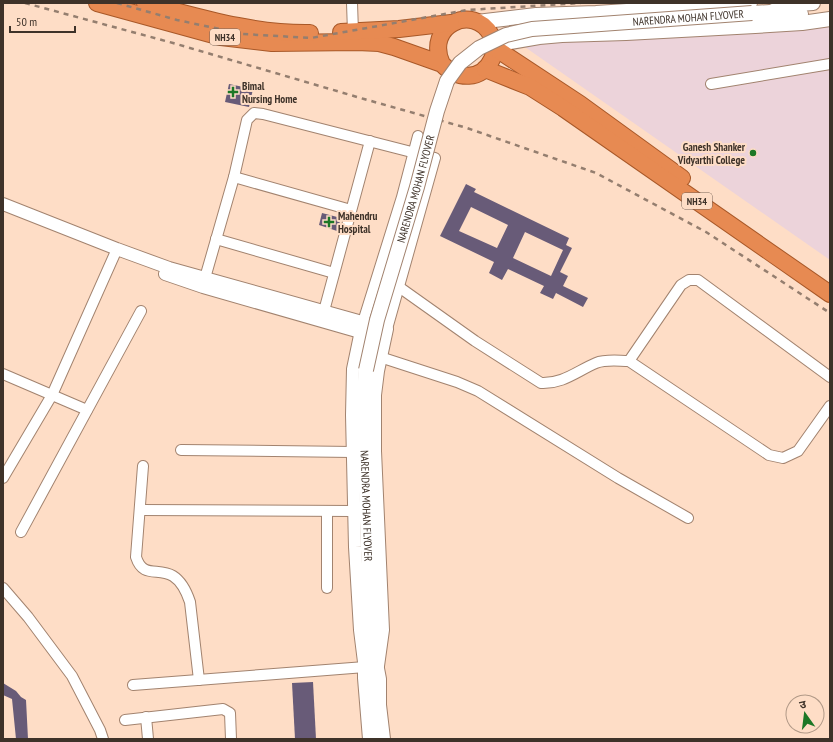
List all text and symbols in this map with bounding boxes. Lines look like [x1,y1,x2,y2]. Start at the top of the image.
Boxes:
street label: NARENDRA MOHAN FLYOVER [632,7,744,29]
scale bar [10,8,75,34]
text: 50 m [16,14,37,29]
road number: NH34 [210,29,240,45]
place label: Bimal Nursing Home [242,79,298,106]
marker: Bimal Nursing Home [227,86,239,98]
street label: NARENDRA MOHAN FLYOVER [394,133,437,244]
place label: Ganesh Shanker Vidyarthi College [677,140,746,167]
marker: Ganesh Shanker Vidyarthi College [748,148,758,158]
road number: NH34 [682,193,712,209]
place label: Mahendru Hospital [338,209,378,236]
marker: Mahendru Hospital [323,216,335,228]
street label: NARENDRA MOHAN FLYOVER [358,450,375,562]
north arrow [785,694,825,734]
text: उ [798,697,808,712]

